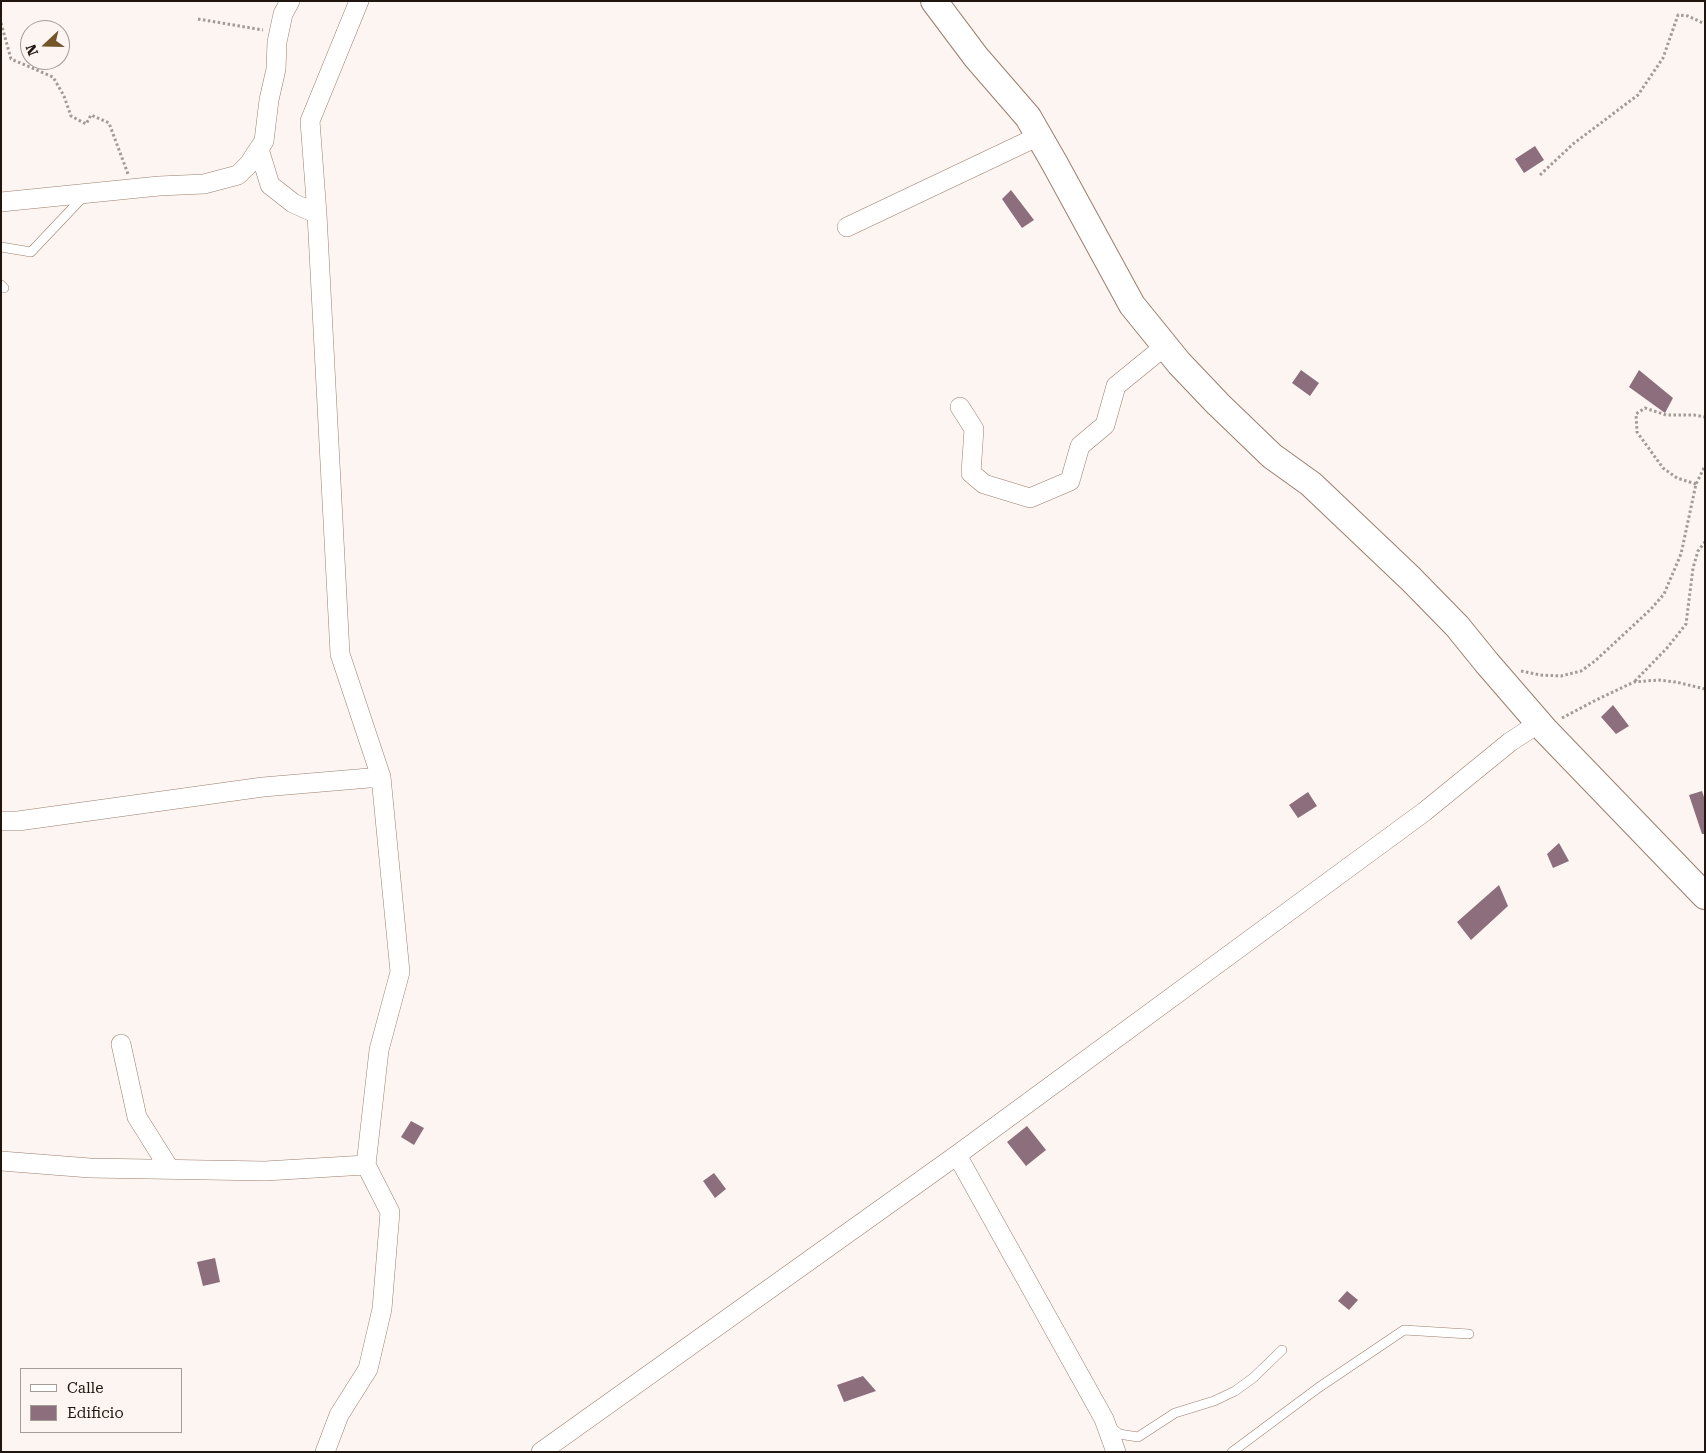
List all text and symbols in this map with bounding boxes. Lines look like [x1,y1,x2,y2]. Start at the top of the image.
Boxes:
north arrow [20,20,70,70]
text: N [23,42,41,58]
legend [20,1368,182,1433]
text: Calle [67,1379,103,1397]
text: Edificio [67,1404,124,1422]

